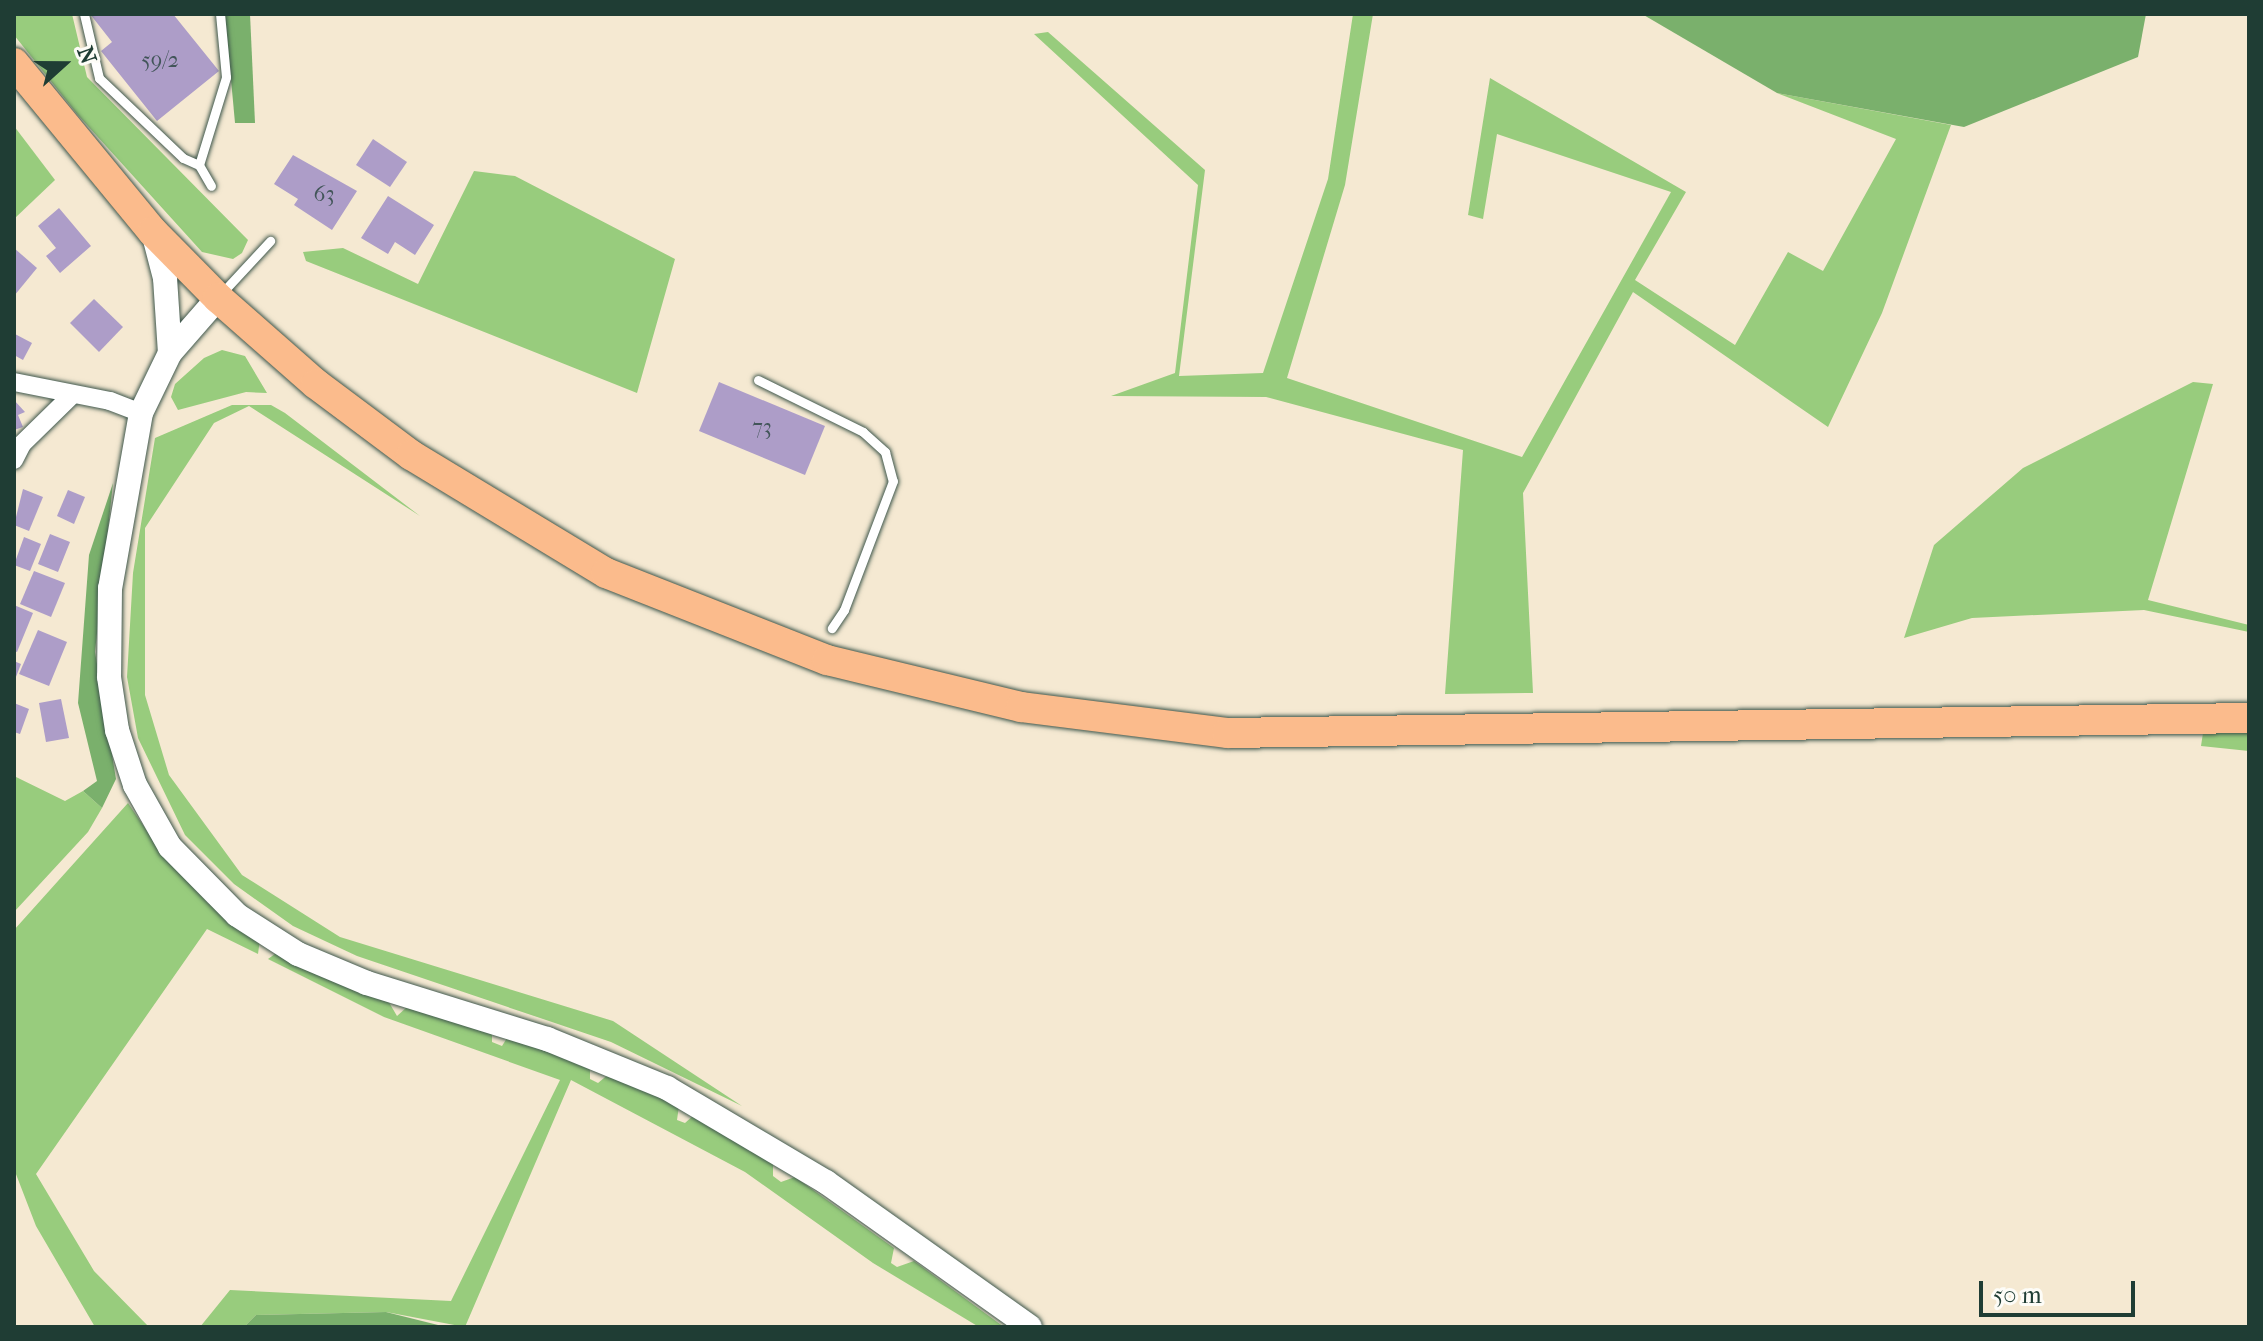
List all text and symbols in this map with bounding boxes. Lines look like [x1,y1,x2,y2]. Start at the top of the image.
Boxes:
north arrow [24,24,104,104]
text: N [71,43,102,68]
house number: 59/2 [141,48,179,74]
house number: 63 [314,182,334,208]
house number: 73 [752,415,772,441]
scale bar [1983,1265,2139,1315]
text: 50 m [1993,1281,2042,1309]

